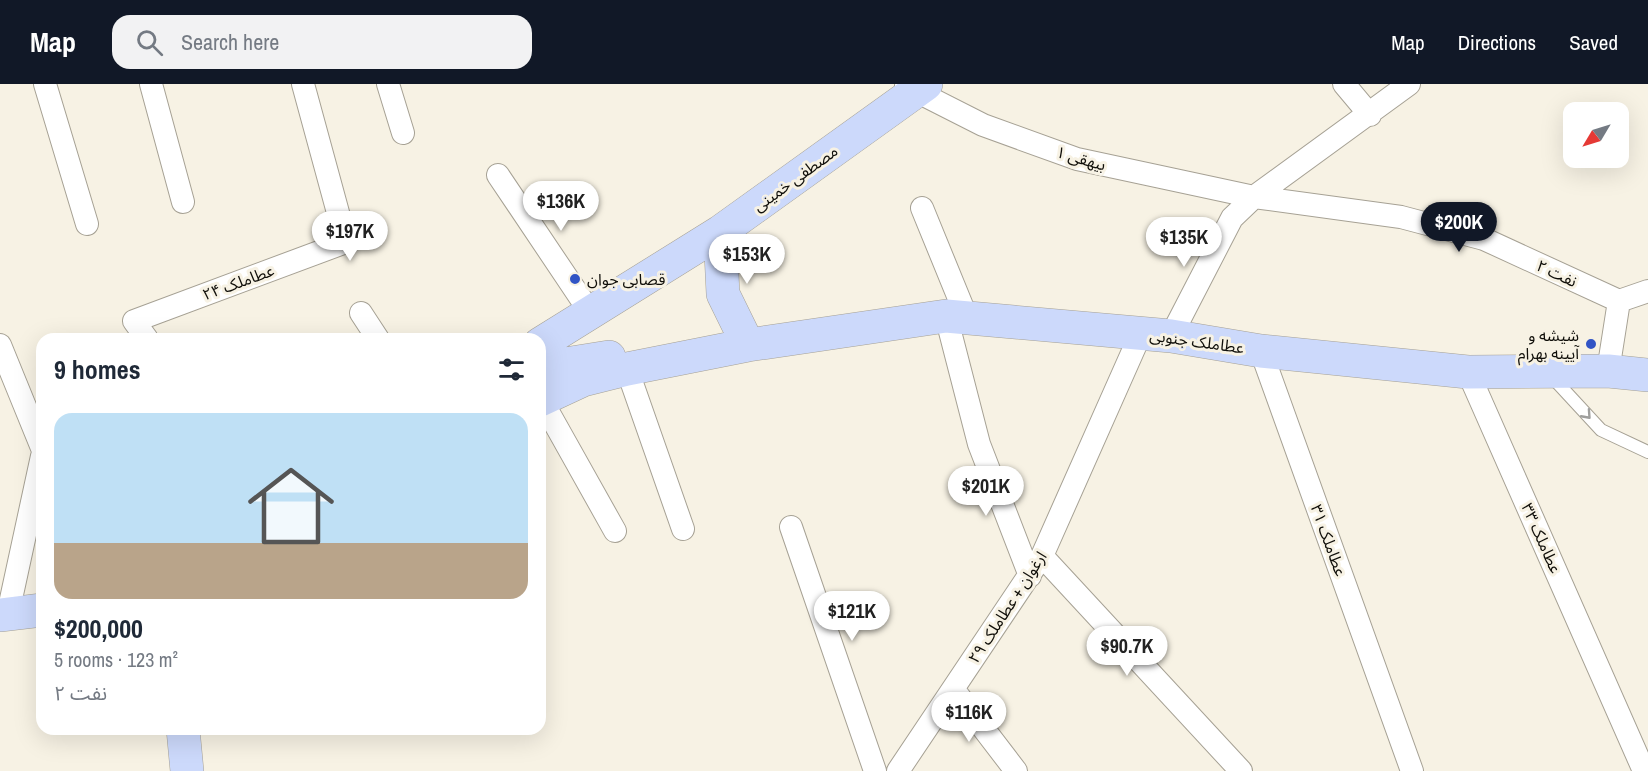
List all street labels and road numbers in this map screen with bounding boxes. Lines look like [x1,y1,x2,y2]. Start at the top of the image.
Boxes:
street label: مصطفی خمینی [748,140,842,216]
street label: بیهقی ۱ [1054,140,1108,176]
street label: نفت ۲ [1533,254,1581,292]
street label: عطاملک ۲۴ [199,259,277,305]
street label: عطاملک جنوبی [1148,323,1246,359]
street label: عطاملک ۳۳ [1517,499,1567,577]
street label: عطاملک ۳۱ [1306,501,1352,579]
street label: ارغوان + عطاملک ۲۹ [963,547,1051,667]

